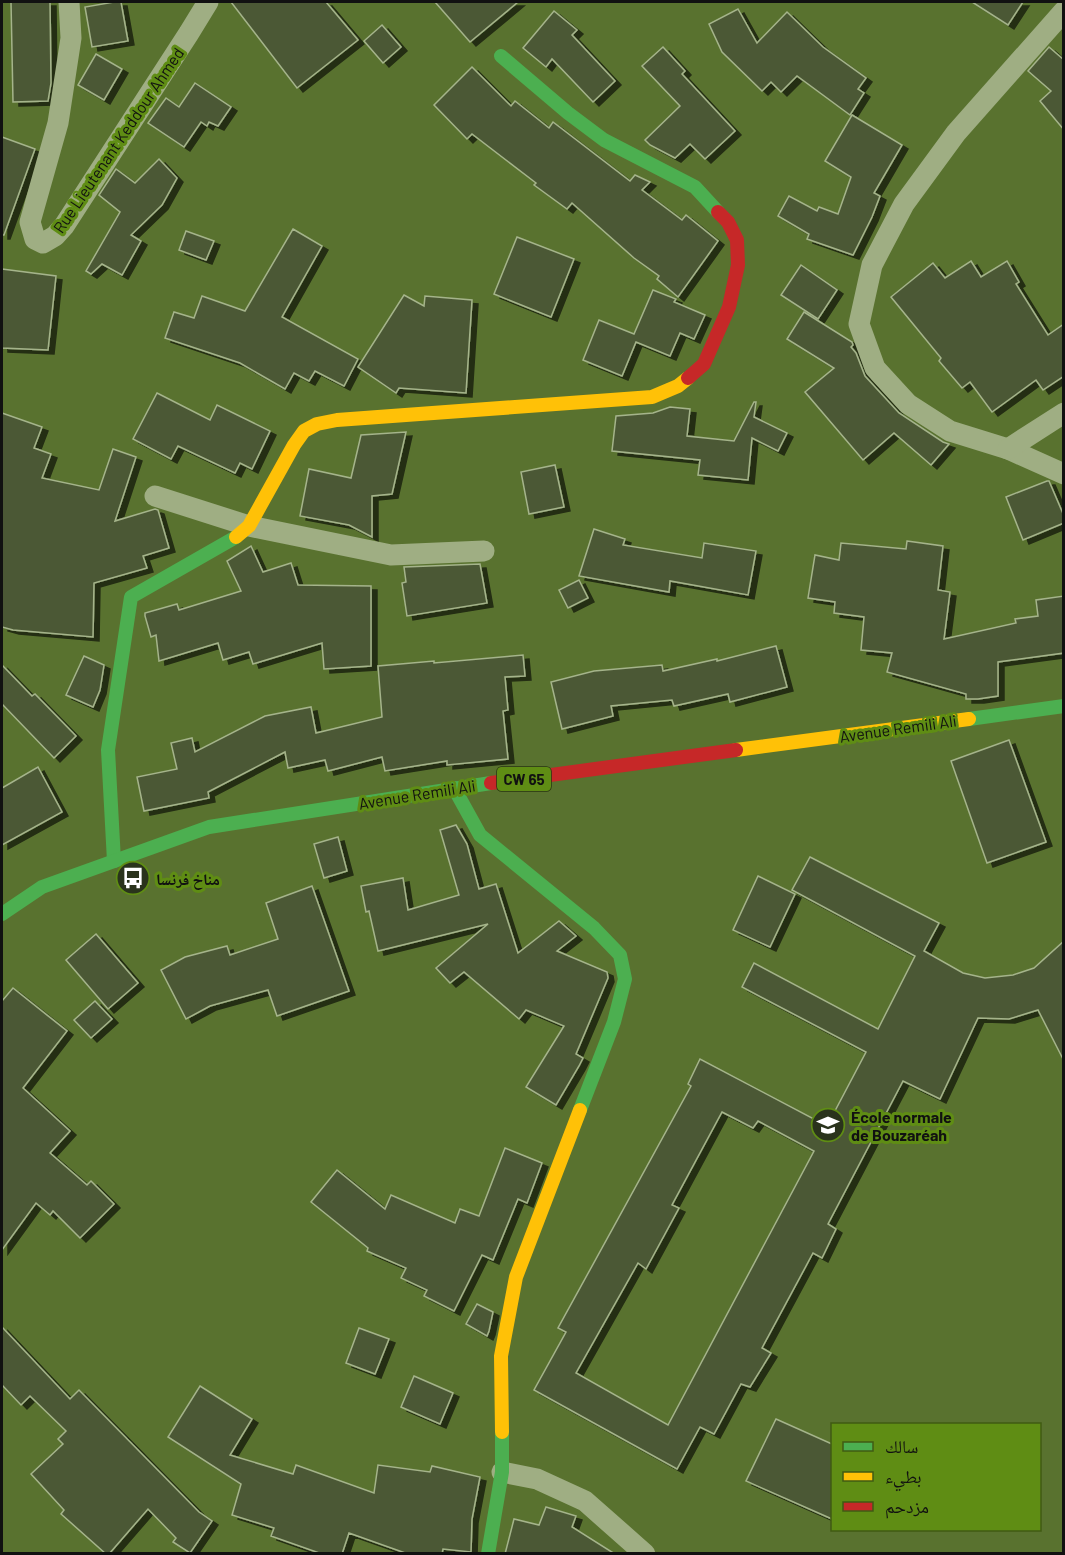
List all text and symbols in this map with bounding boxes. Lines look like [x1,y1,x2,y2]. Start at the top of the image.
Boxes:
street label: Rue Lieutenant Keddour Ahmed [49,44,187,236]
street label: Avenue Remili Ali [838,710,958,746]
road number: CW 65 [497,767,551,791]
street label: Avenue Remili Ali [357,775,477,813]
bus stop icon: مناخ فرنسا [115,860,151,896]
place label: مناخ فرنسا [156,869,220,890]
school or university icon: École normale de Bouzaréah [810,1107,846,1143]
place label: École normale de Bouzaréah [851,1107,952,1144]
legend [831,1423,1041,1531]
text: سالك [885,1435,918,1457]
text: بطيء [885,1465,922,1492]
text: مزدحم [885,1495,929,1519]

